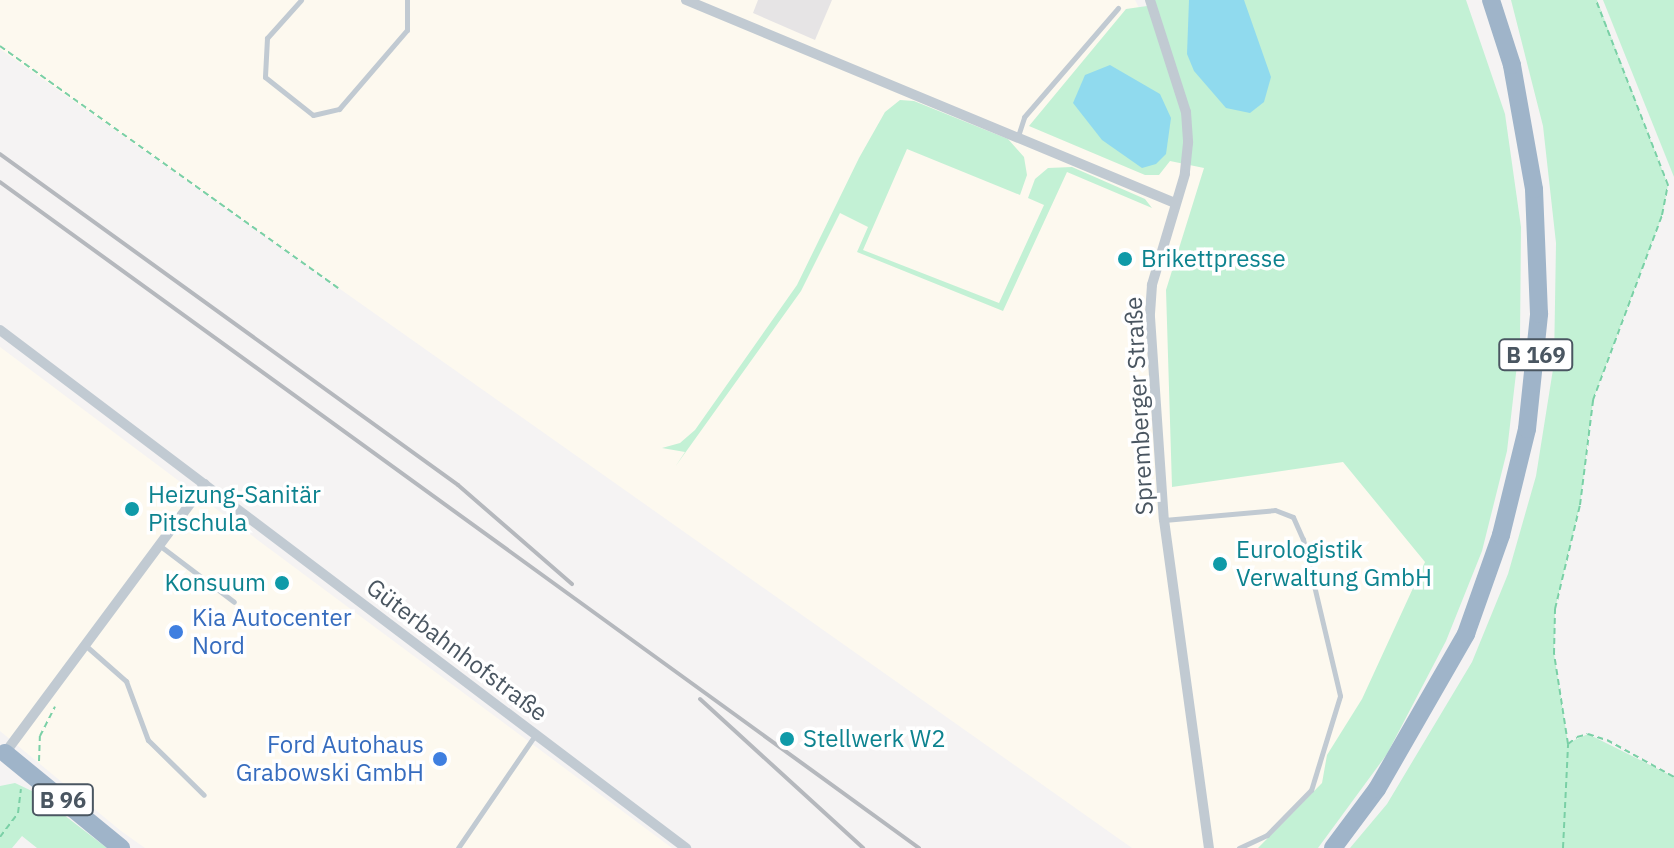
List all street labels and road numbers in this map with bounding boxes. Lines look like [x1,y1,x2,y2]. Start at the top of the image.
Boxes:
street label: Spremberger Straße [1119,296,1159,516]
road number: B 169 [1498,337,1574,373]
street label: Güterbahnhofstraße [361,572,553,728]
road number: B 96 [31,782,95,818]

